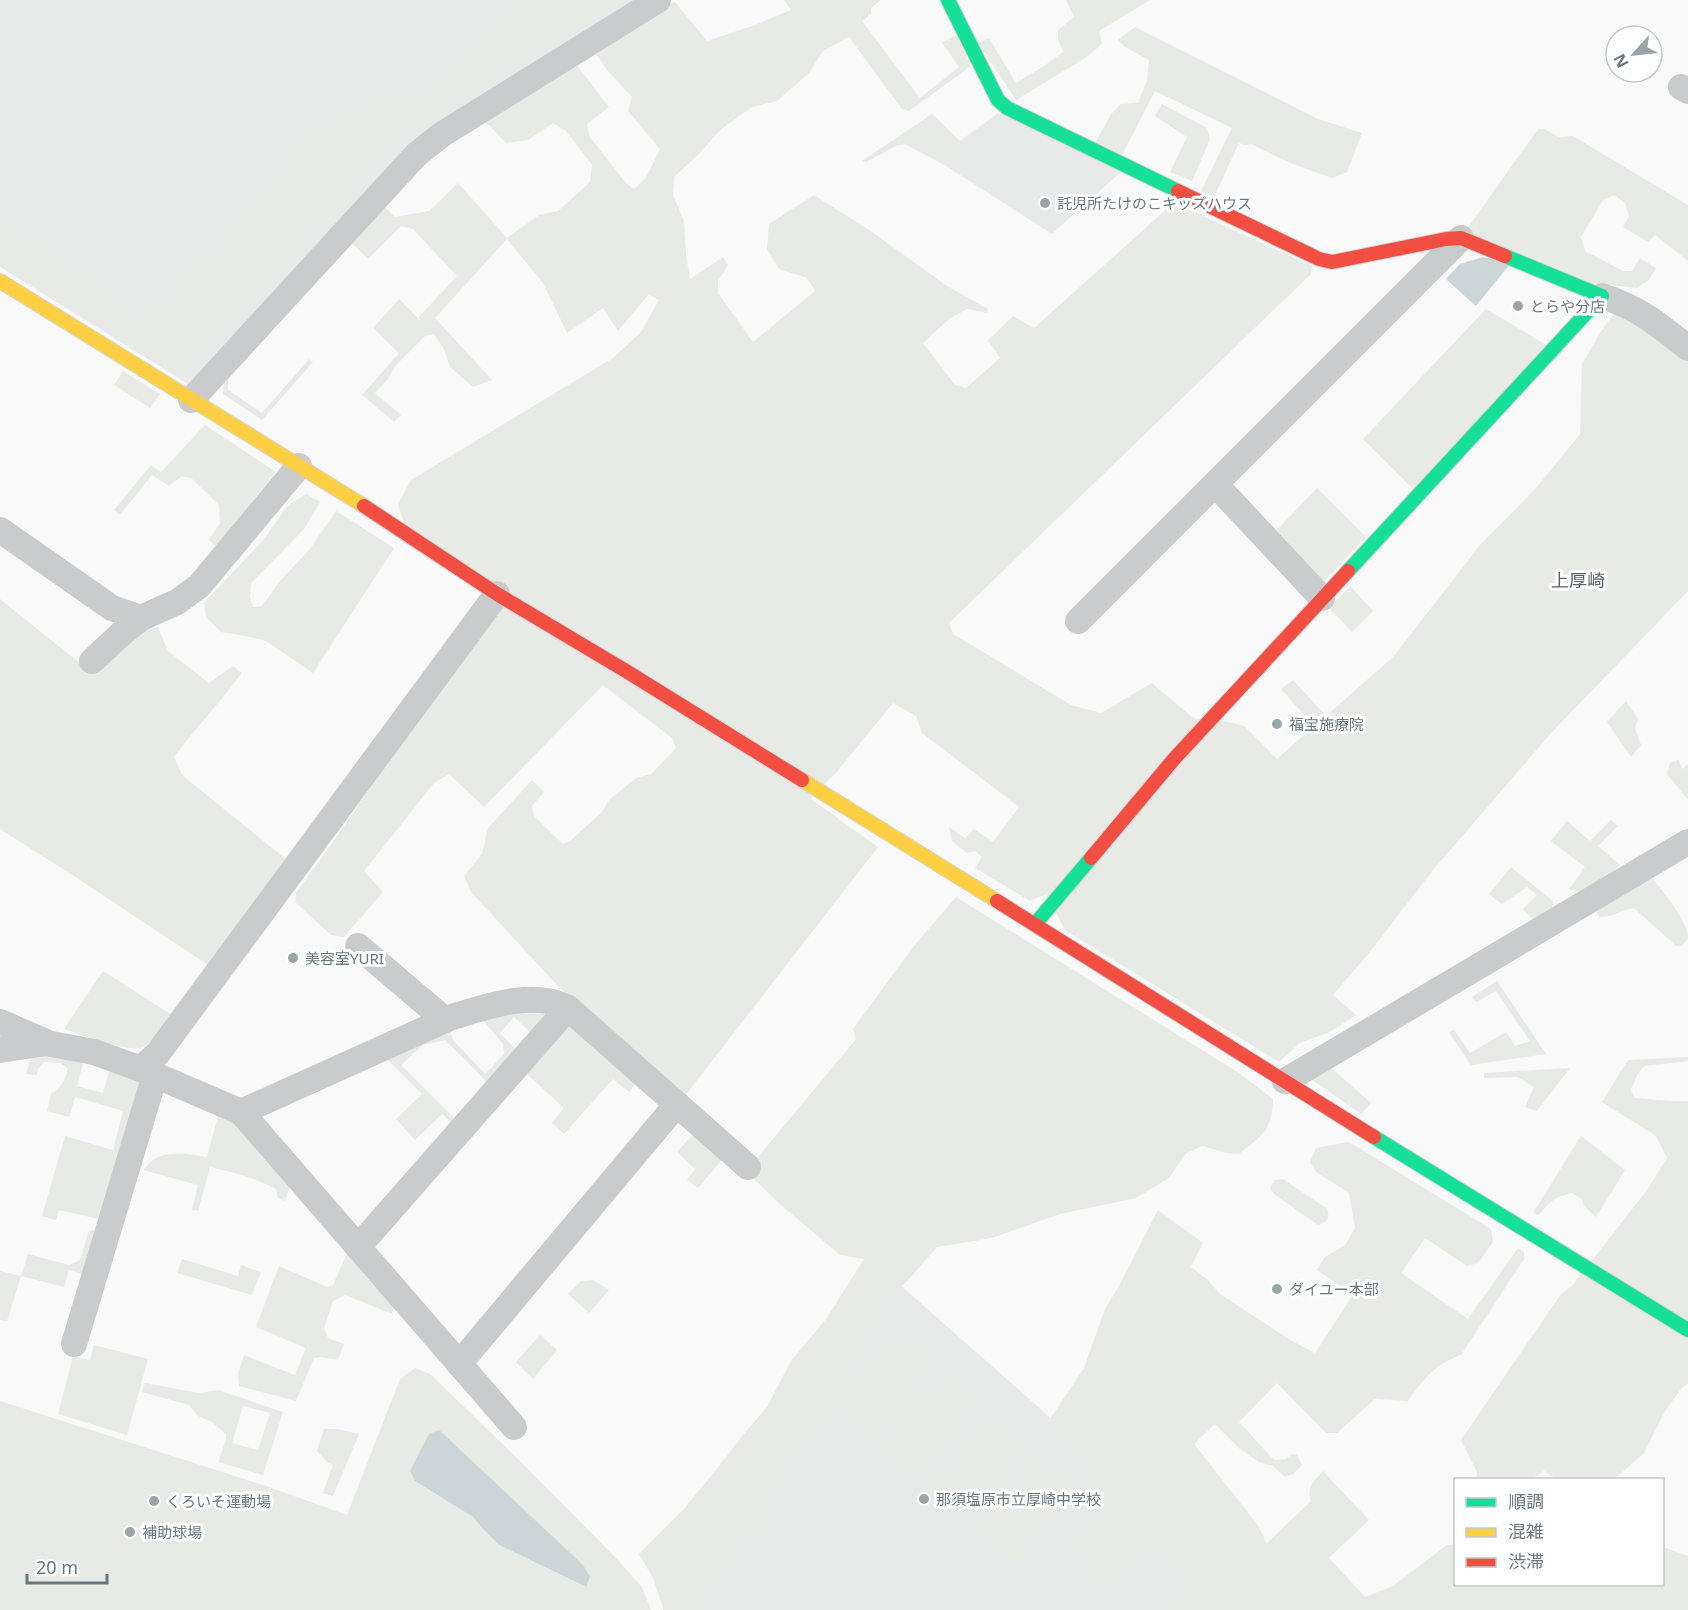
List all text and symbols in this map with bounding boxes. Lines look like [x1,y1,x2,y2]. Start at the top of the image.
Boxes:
north arrow [1604,24,1664,84]
text: N [1608,50,1633,72]
place label: 託児所たけのこキッズハウス [1057,193,1252,213]
marker: 託児所たけのこキッズハウス [1038,196,1052,210]
place label: とらや分店 [1530,296,1605,316]
marker: とらや分店 [1511,299,1525,313]
district label: 上厚崎 [1551,568,1605,592]
place label: 福宝施療院 [1289,714,1364,734]
marker: 福宝施療院 [1270,717,1284,731]
place label: 美容室YURI [305,948,384,968]
marker: 美容室YURI [286,951,300,965]
place label: ダイユー本部 [1289,1279,1379,1299]
marker: ダイユー本部 [1270,1282,1284,1296]
legend [1454,1478,1664,1586]
place label: 那須塩原市立厚崎中学校 [936,1489,1101,1509]
text: 順調 [1508,1489,1544,1513]
place label: くろいそ運動場 [166,1491,271,1511]
marker: 那須塩原市立厚崎中学校 [917,1492,931,1506]
marker: くろいそ運動場 [147,1494,161,1508]
text: 混雑 [1508,1519,1544,1543]
place label: 補助球場 [142,1522,202,1542]
marker: 補助球場 [123,1525,137,1539]
scale bar [27,1547,106,1585]
text: 渋滞 [1508,1549,1544,1573]
text: 20 m [36,1555,78,1579]

